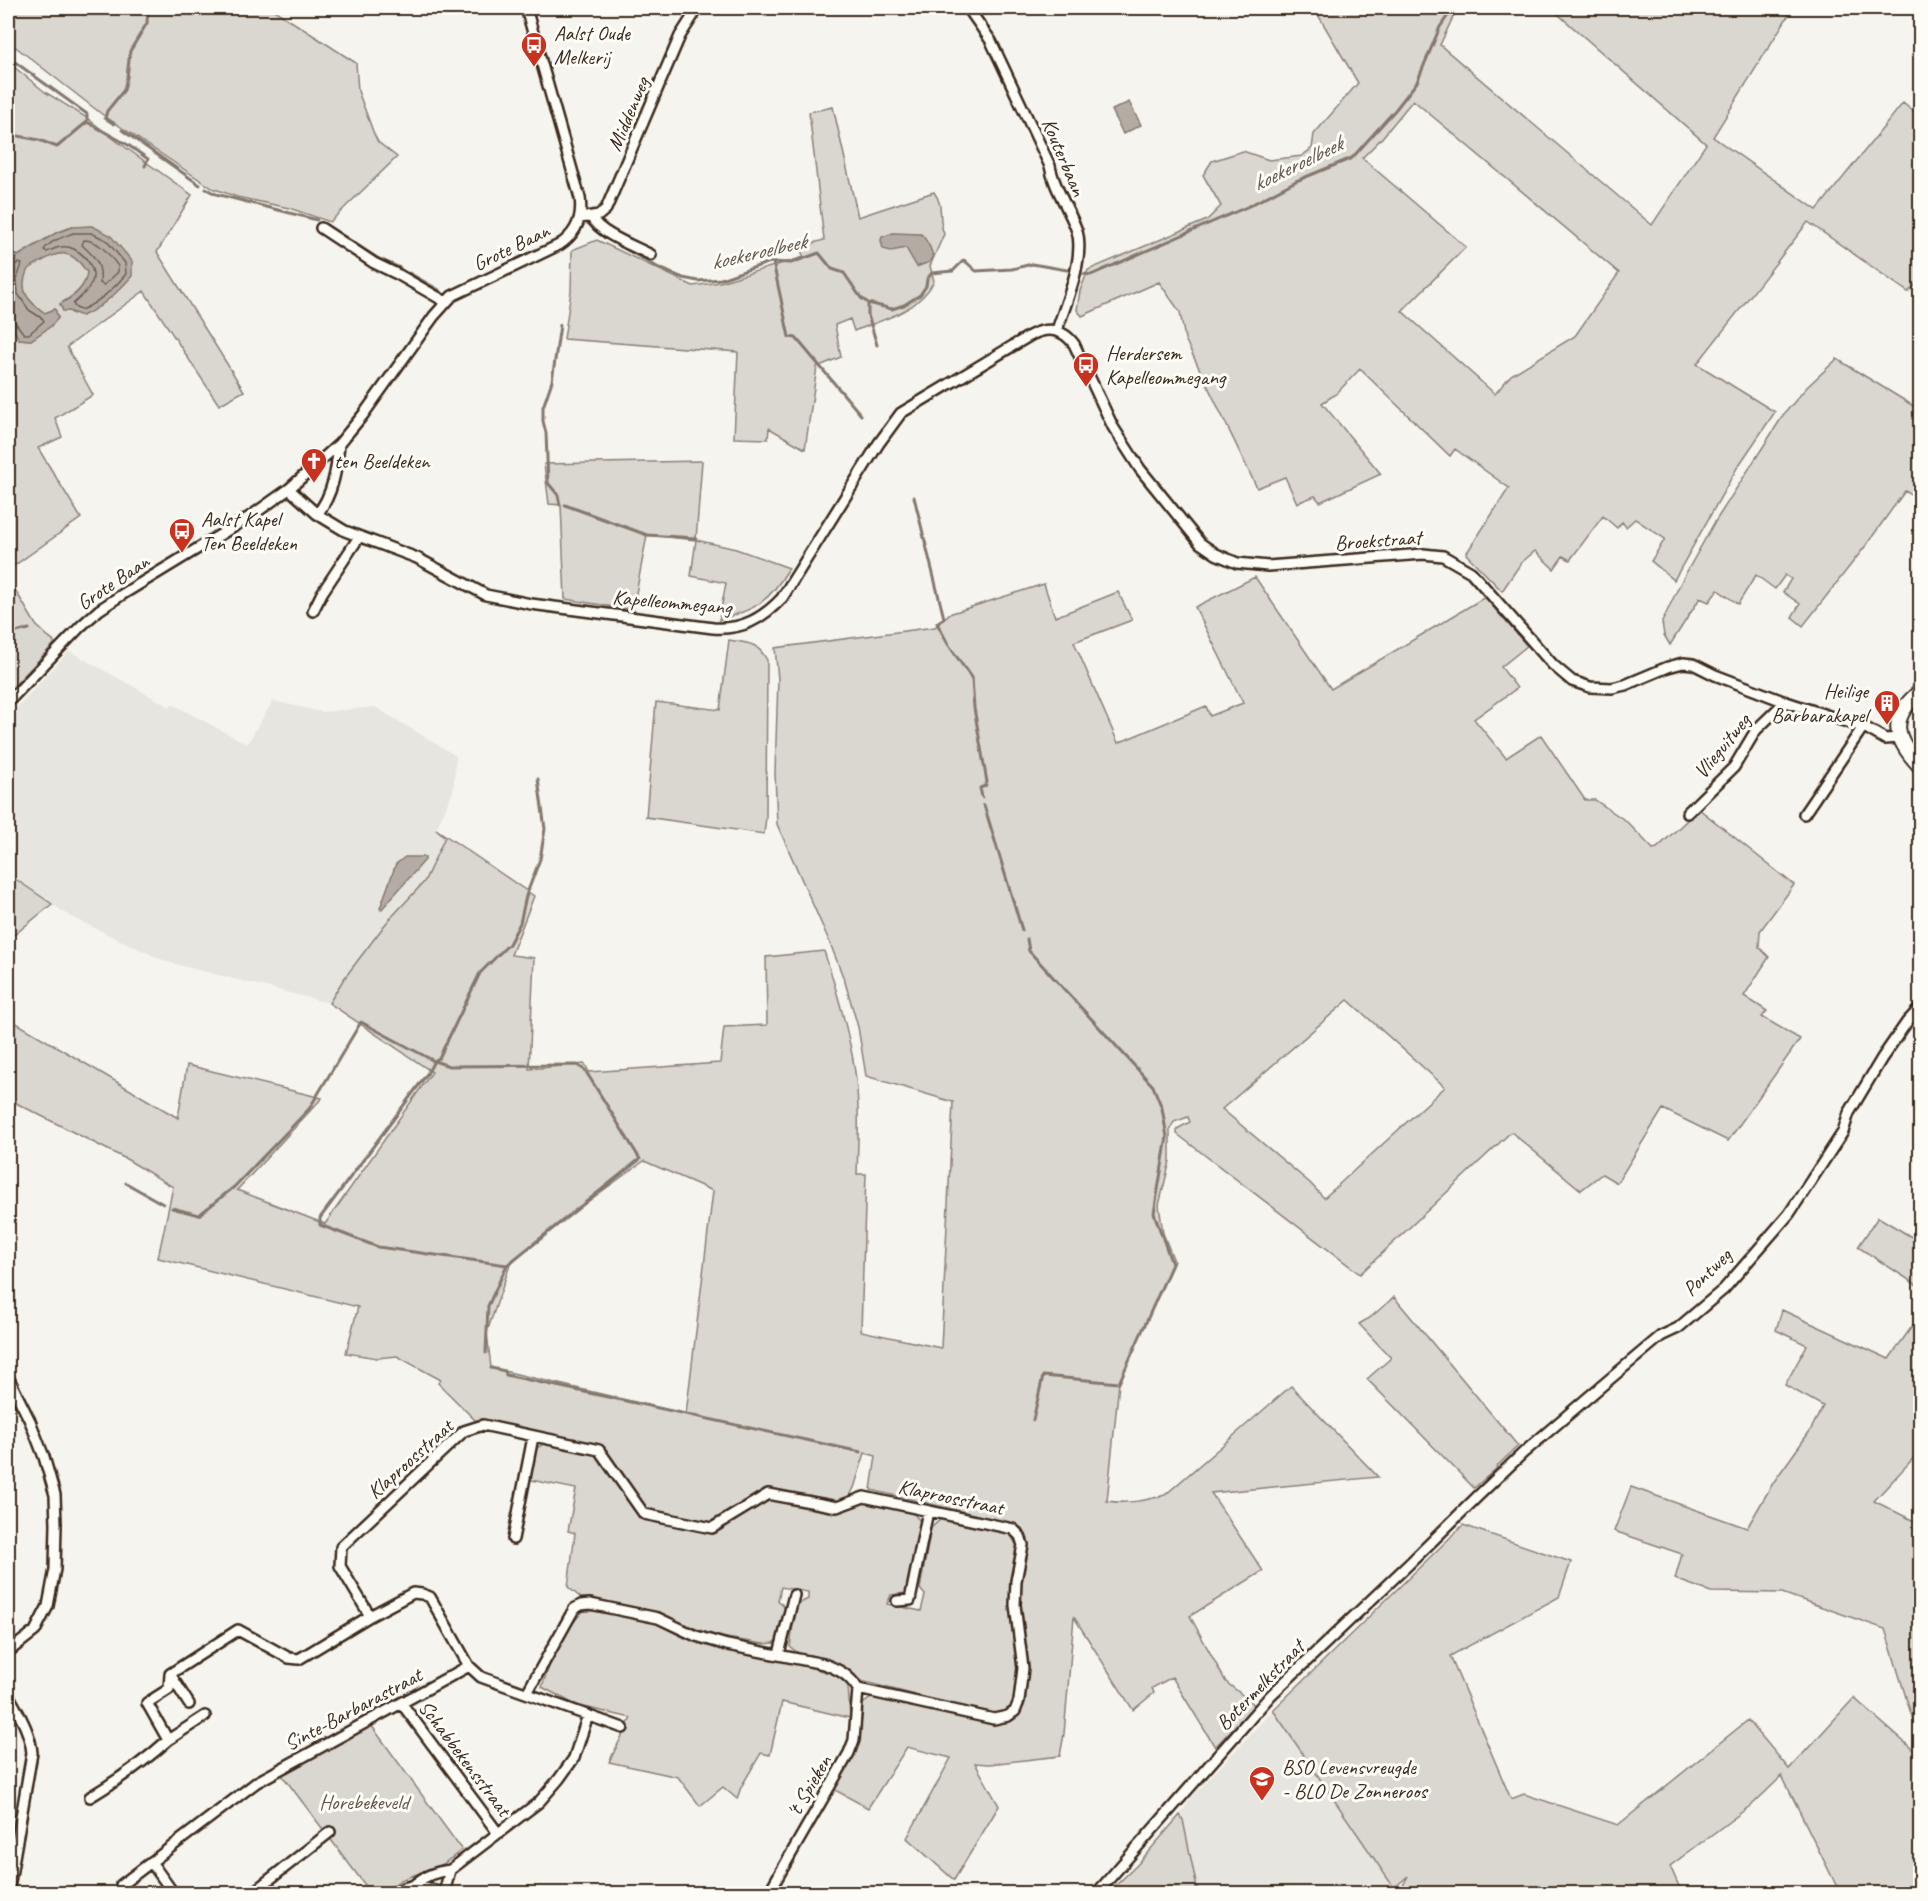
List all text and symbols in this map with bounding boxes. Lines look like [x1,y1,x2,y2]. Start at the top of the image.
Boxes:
place label: Aalst Oude Melkerij [554,20,631,70]
bus stop icon: Aalst Oude Melkerij [519,30,549,68]
street label: Middenweg [601,72,656,155]
street label: Kouterbaan [1036,114,1092,200]
water label: koekeroelbeek [1248,128,1351,198]
street label: Grote Baan [468,217,555,277]
water label: koekeroelbeek [708,227,812,277]
place label: Herdersem Kapelleommegang [1106,340,1227,390]
bus stop icon: Herdersem Kapelleommegang [1071,350,1101,388]
church icon: ten Beeldeken [299,446,329,484]
place label: ten Beeldeken [334,448,431,474]
place label: Aalst Kapel Ten Beeldeken [201,506,298,556]
bus stop icon: Aalst Kapel Ten Beeldeken [167,516,197,554]
street label: Broekstraat [1334,524,1425,556]
street label: Grote Baan [72,547,156,616]
street label: Kapelleommegang [611,584,734,620]
place label: Heilige Barbarakapel [1771,678,1871,728]
building icon: Heilige Barbarakapel [1872,688,1902,726]
street label: Vlieguitweg [1688,707,1757,784]
street label: Pontweg [1677,1241,1738,1302]
street label: Klaproosstraat [362,1412,460,1504]
street label: Klaproosstraat [896,1473,1008,1521]
street label: Botermelkstraat [1210,1632,1312,1736]
street label: Sinte-Barbarastraat [280,1661,428,1756]
street label: Schabbekensstraat [413,1695,518,1823]
street label: 't Spieken [781,1750,837,1822]
place label: BSO Levensvreugde - BLO De Zonneroos [1282,1754,1428,1804]
school or university icon: BSO Levensvreugde - BLO De Zonneroos [1247,1764,1277,1802]
park label: Horebekeveld [319,1789,412,1815]

